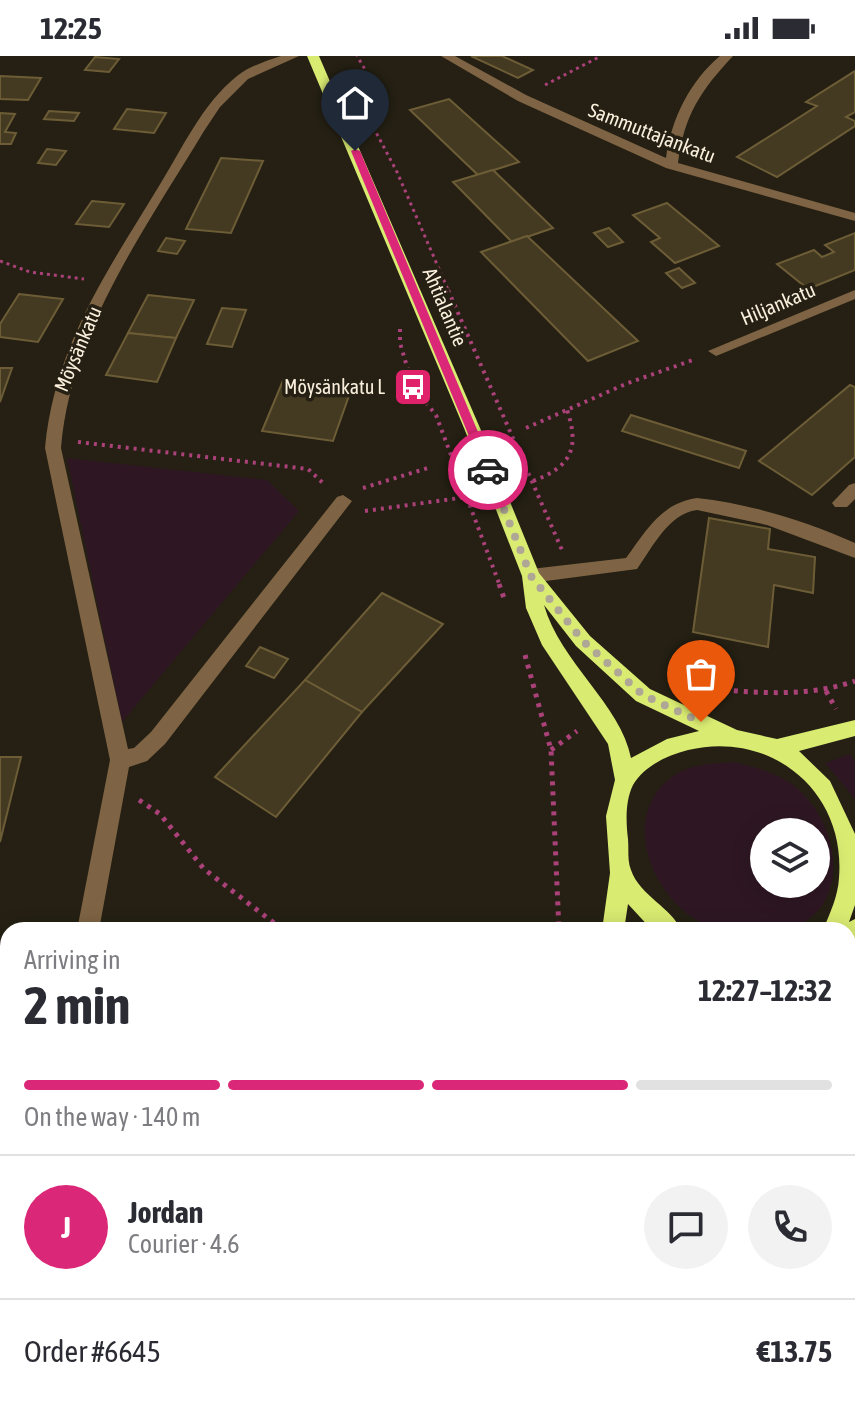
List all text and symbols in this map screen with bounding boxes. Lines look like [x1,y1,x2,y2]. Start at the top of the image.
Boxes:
text: 12:25 [40,11,102,45]
pin [321,69,389,151]
icon: home [333,81,377,125]
street label: Sammuttajankatu [585,98,719,167]
street label: Ahtialantie [419,264,472,349]
street label: Hiljankatu [737,278,818,329]
street label: Möysänkatu [49,303,106,395]
bus stop icon: Möysänkatu L [392,366,434,408]
place label: Möysänkatu L [284,375,385,398]
courier [448,430,528,510]
icon: car [466,448,510,492]
pin [667,640,735,722]
icon: bag [679,652,723,696]
map controls [750,818,830,898]
button: layers [750,818,830,898]
text: Arriving in [24,945,121,975]
text: 12:27–12:32 [698,973,832,1007]
text: 2 min [24,975,130,1035]
text: On the way · 140 m [24,1102,201,1132]
button: chat [644,1185,728,1269]
button: phone [748,1185,832,1269]
text: Jordan [128,1195,203,1229]
text: J [61,1210,71,1244]
text: Courier · 4.6 [128,1229,239,1259]
text: Order #6645 [24,1334,161,1368]
text: €13.75 [757,1334,832,1368]

